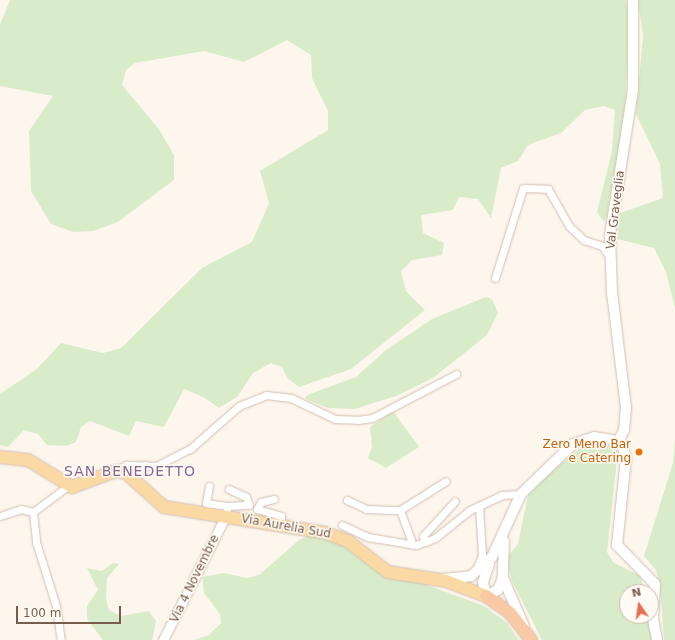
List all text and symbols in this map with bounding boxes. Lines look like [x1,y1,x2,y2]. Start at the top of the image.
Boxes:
street label: Val Graveglia [604,170,628,250]
place label: Zero Meno Bar e Catering [543,438,631,466]
marker: Zero Meno Bar e Catering [634,447,644,457]
district label: SAN BENEDETTO [64,463,196,479]
street label: Via Aurelia Sud [240,512,332,542]
street label: Via 4 Novembre [167,533,223,625]
north arrow [619,584,659,624]
text: N [630,585,642,600]
scale bar [18,598,123,624]
text: 100 m [23,606,61,620]

